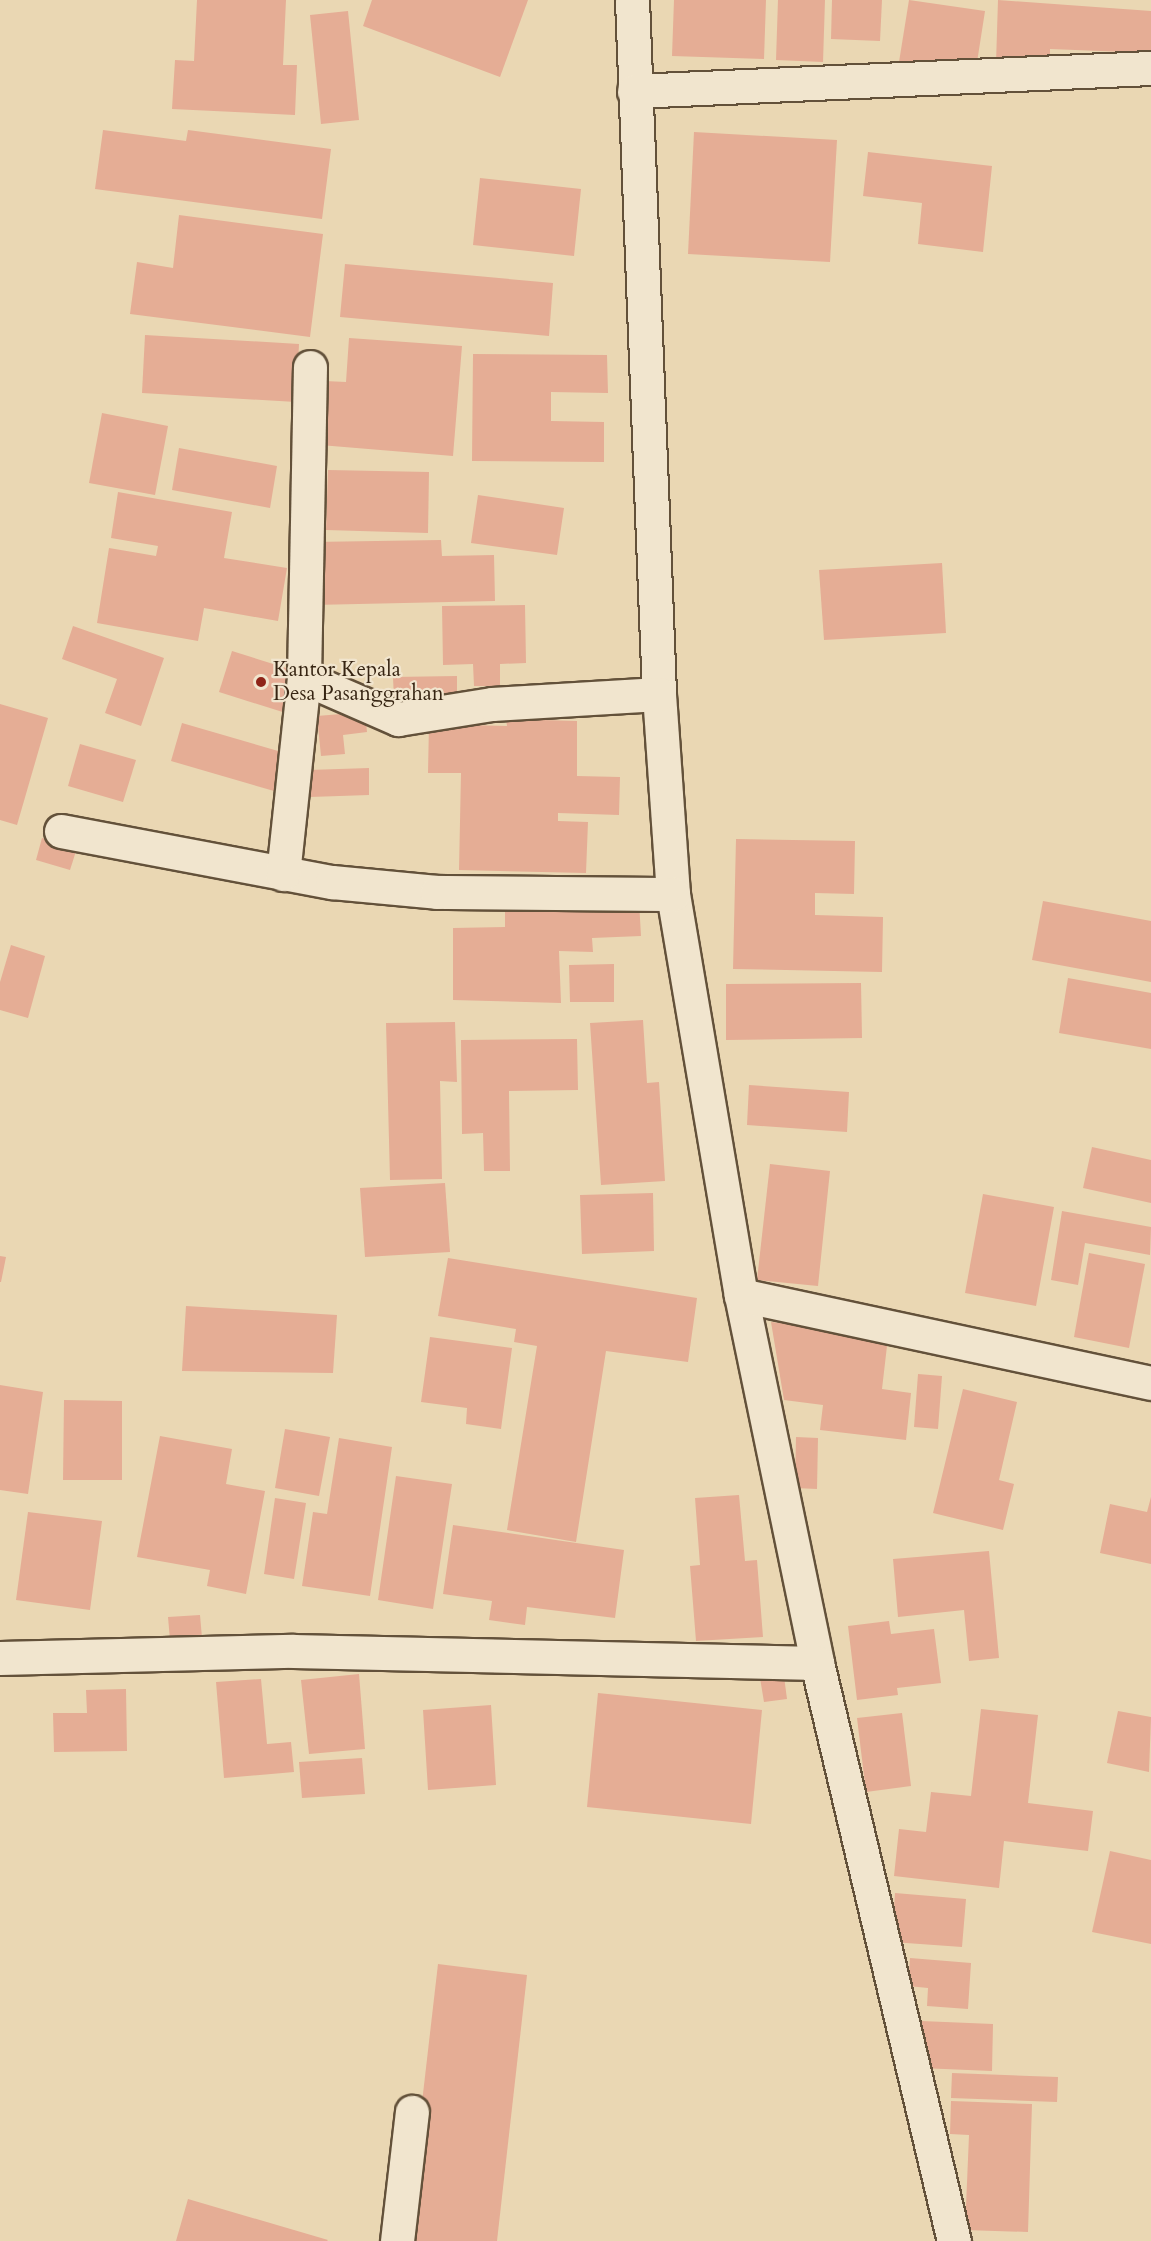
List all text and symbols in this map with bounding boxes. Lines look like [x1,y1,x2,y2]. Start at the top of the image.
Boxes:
place label: Kantor Kepala Desa Pasanggrahan [273,657,444,707]
marker: Kantor Kepala Desa Pasanggrahan [254,675,268,689]

